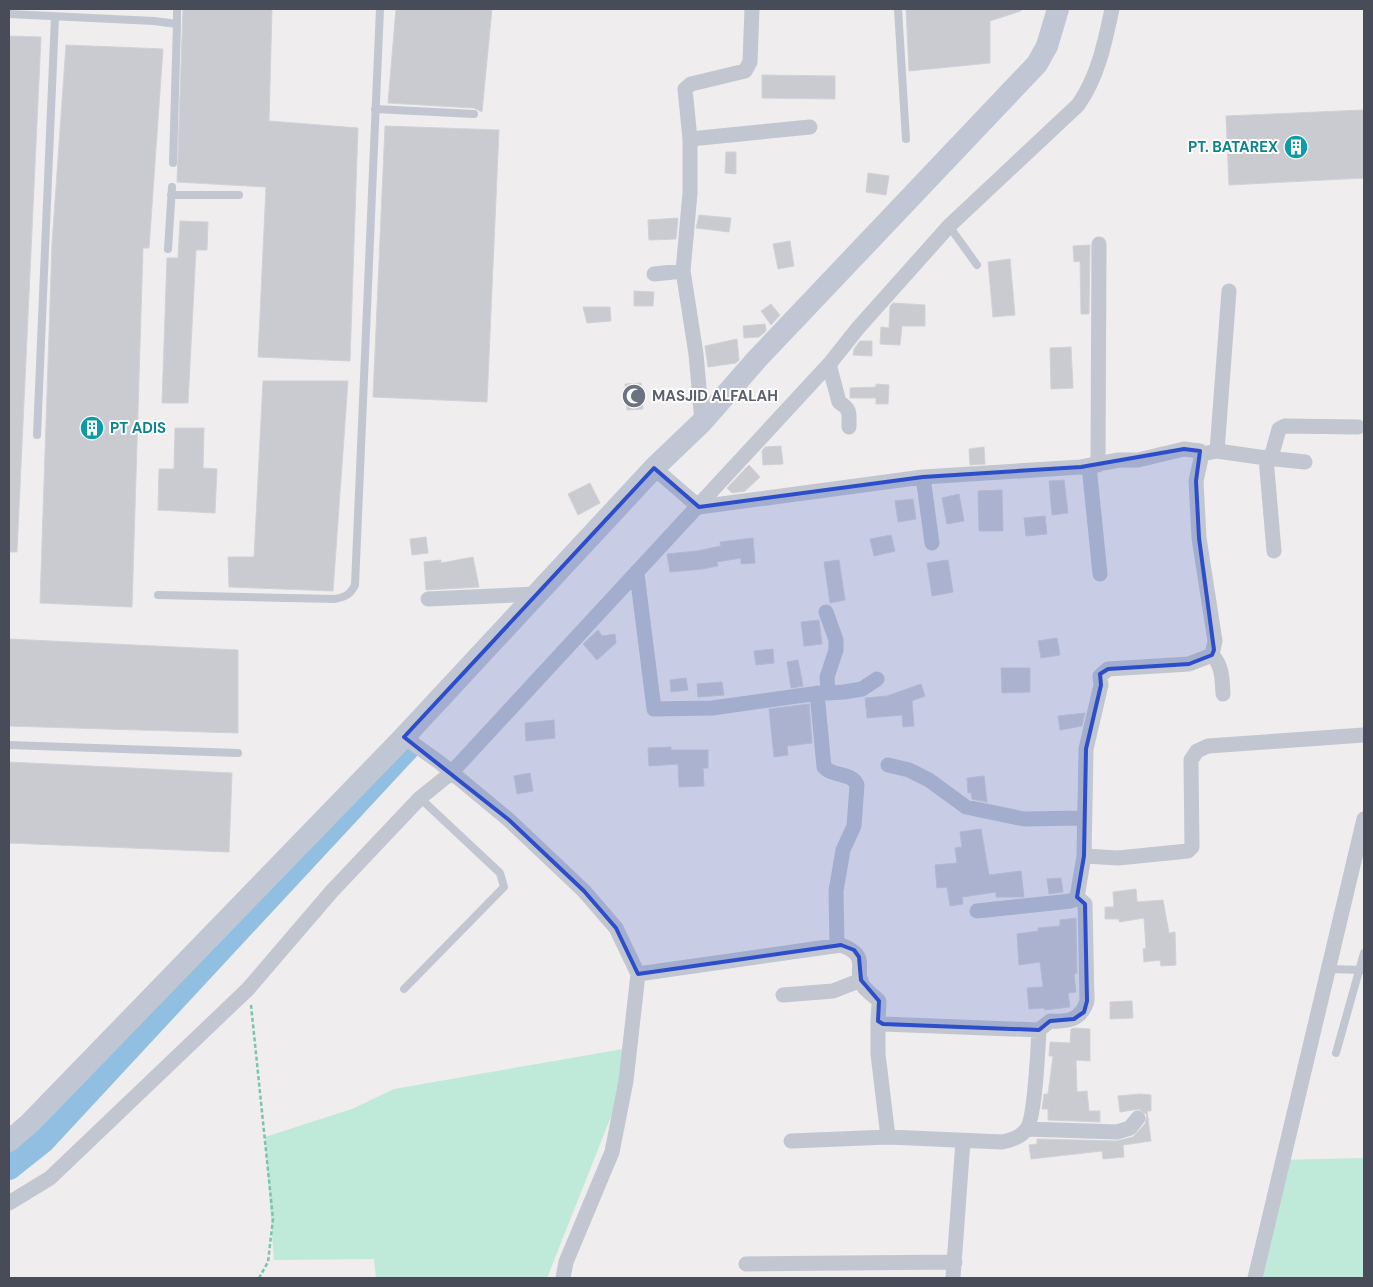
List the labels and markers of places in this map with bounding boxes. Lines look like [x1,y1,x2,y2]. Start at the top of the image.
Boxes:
building icon: PT. BATAREX [1283,134,1309,160]
place label: PT. BATAREX [1188,137,1278,157]
mosque icon: MASJID ALFALAH [621,383,647,409]
place label: MASJID ALFALAH [652,386,778,406]
building icon: PT ADIS [79,415,105,441]
place label: PT ADIS [110,418,166,438]

